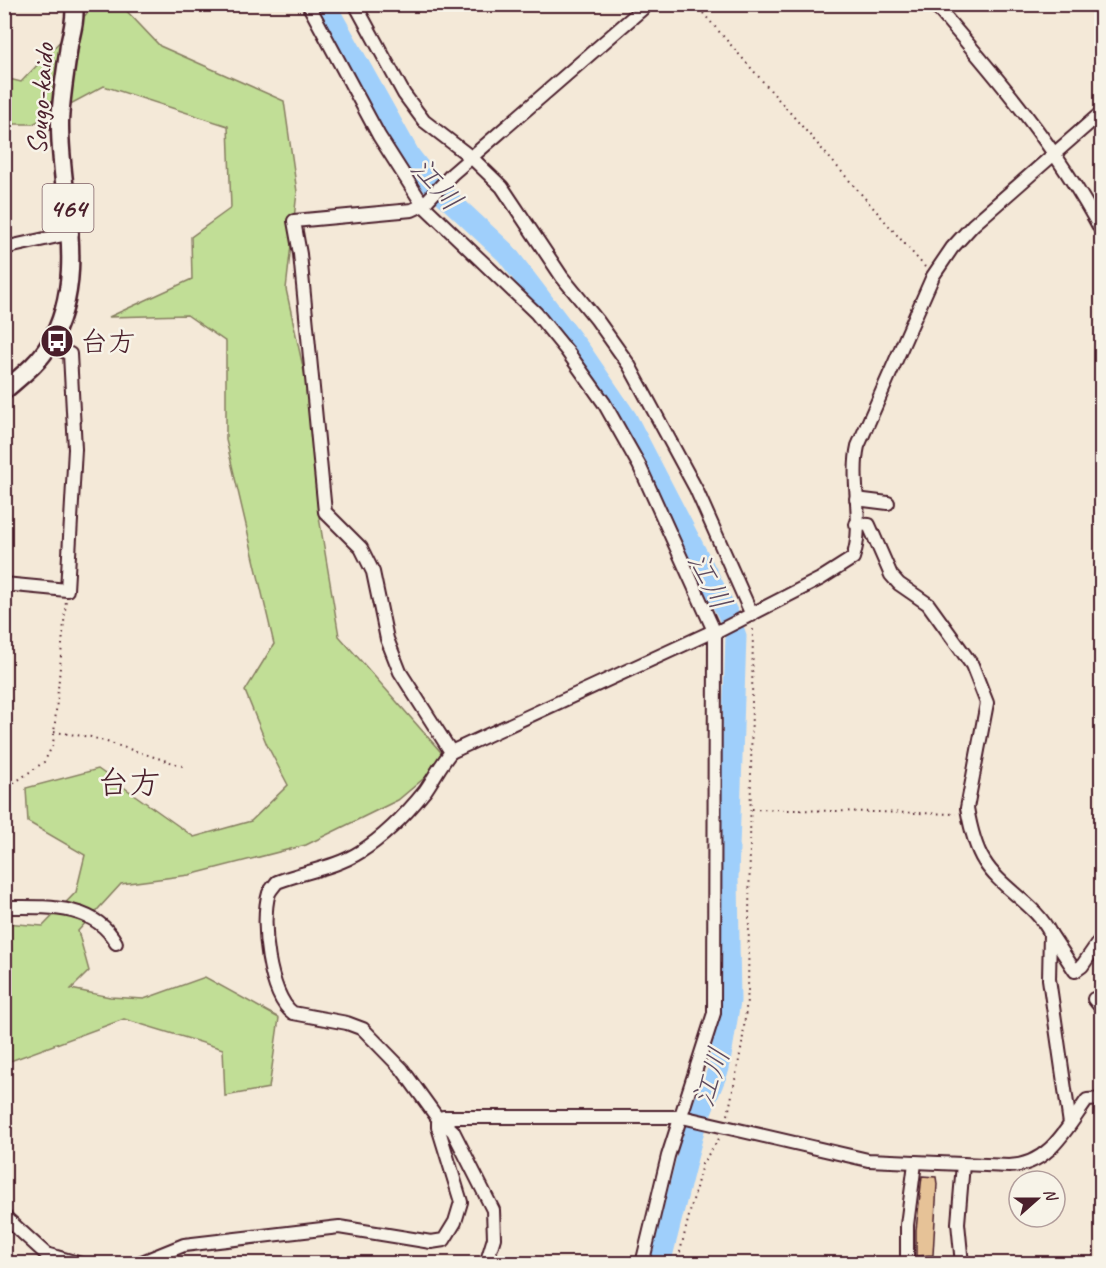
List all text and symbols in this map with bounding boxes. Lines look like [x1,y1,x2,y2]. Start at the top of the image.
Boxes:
street label: Sougo-kaido [19,40,61,156]
water label: 江川 [403,149,471,219]
road number: 464 [42,184,94,232]
bus stop icon: 台方 [39,323,75,359]
place label: 台方 [80,324,136,359]
water label: 江川 [679,546,741,616]
district label: 台方 [97,762,161,803]
water label: 江川 [684,1043,738,1111]
north arrow [1007,1169,1067,1229]
text: N [1039,1186,1062,1205]

